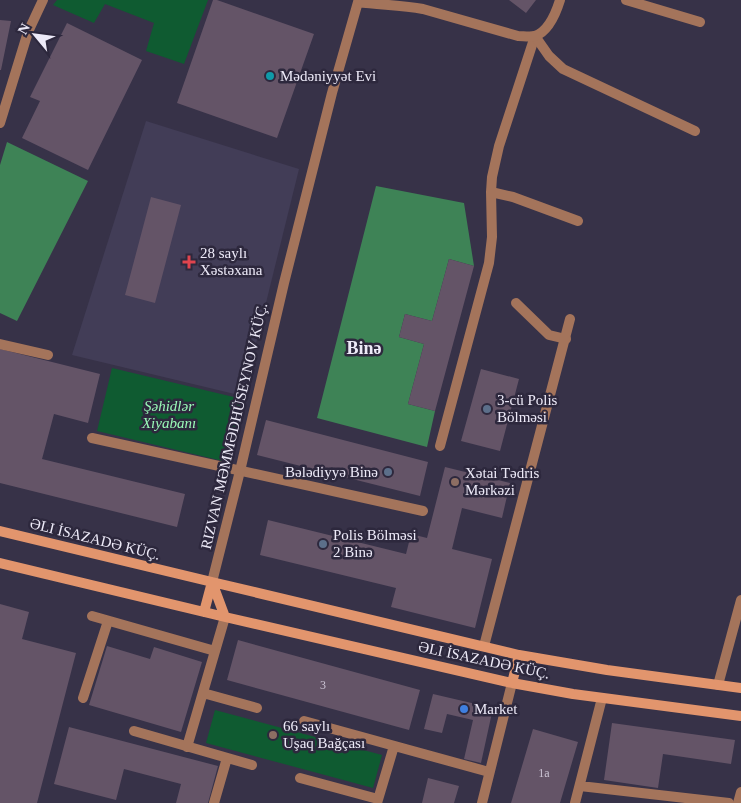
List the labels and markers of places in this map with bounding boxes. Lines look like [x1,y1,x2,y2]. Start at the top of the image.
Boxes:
place label: Mədəniyyət Evi [280,68,376,84]
marker: Mədəniyyət Evi [264,70,276,82]
place label: 28 saylı Xəstəxana [200,245,263,278]
marker: 28 saylı Xəstəxana [182,255,196,269]
place label: 3-cü Polis Bölməsi [497,392,558,425]
marker: 3-cü Polis Bölməsi [481,403,493,415]
place label: Bələdiyyə Binə [285,464,378,480]
place label: Xətai Tədris Mərkəzi [465,465,539,498]
marker: Bələdiyyə Binə [382,466,394,478]
marker: Xətai Tədris Mərkəzi [449,476,461,488]
place label: Polis Bölməsi 2 Binə [333,527,417,560]
marker: Polis Bölməsi 2 Binə [317,538,329,550]
place label: Market [474,701,518,717]
marker: Market [458,703,470,715]
place label: 66 saylı Uşaq Bağçası [283,718,365,751]
marker: 66 saylı Uşaq Bağçası [267,729,279,741]

